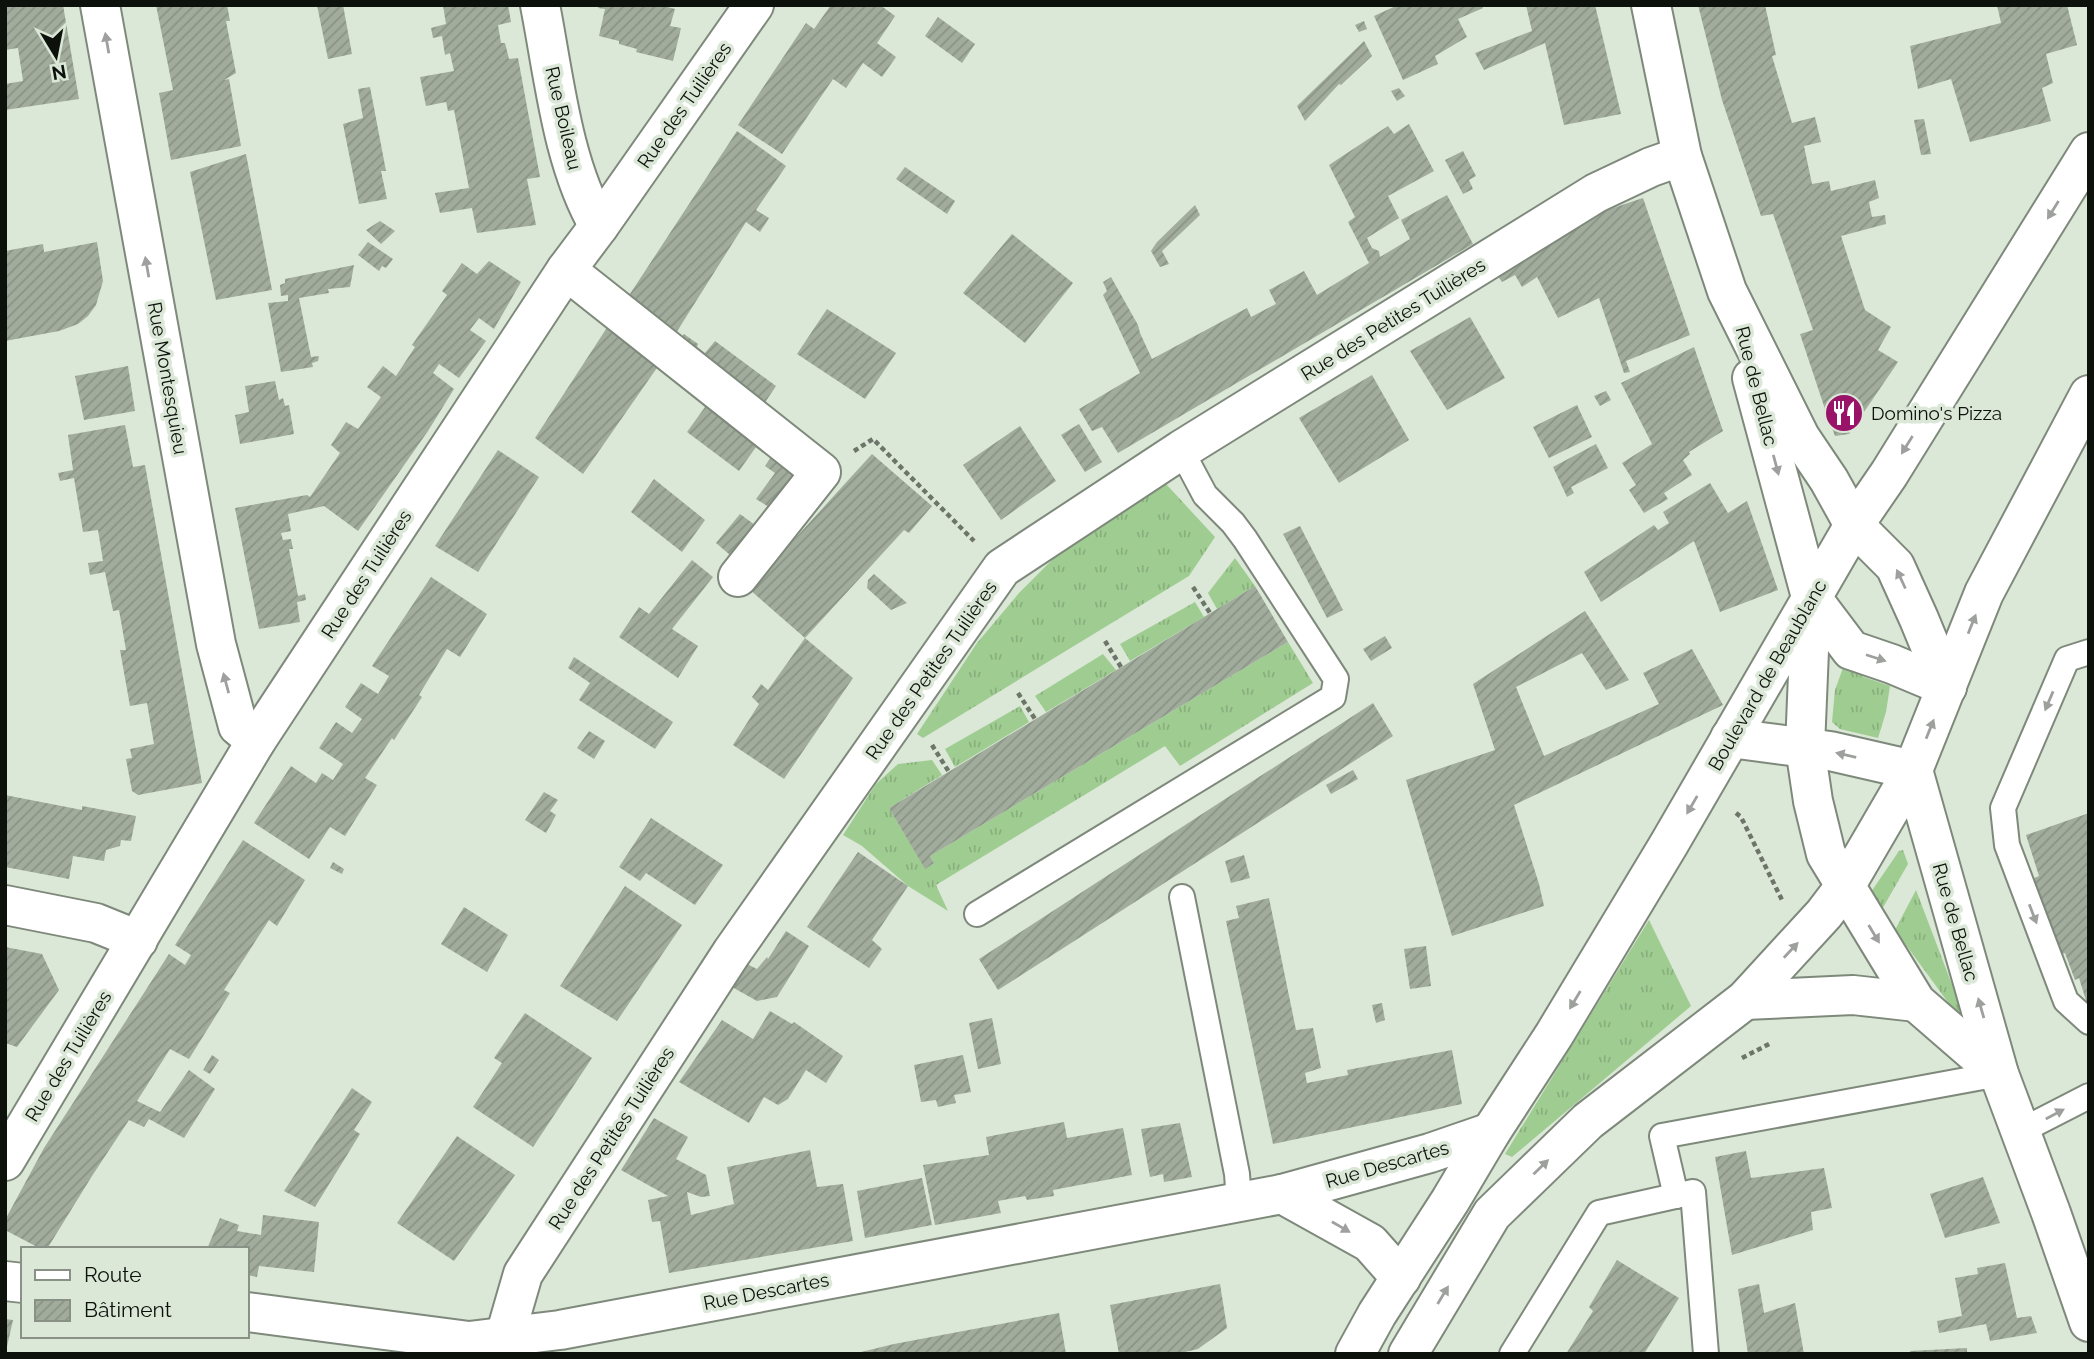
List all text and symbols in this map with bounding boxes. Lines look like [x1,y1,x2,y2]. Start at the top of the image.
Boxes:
north arrow [21,21,91,91]
one-way arrow [101,32,112,54]
street label: Rue des Tuilières [632,38,736,172]
text: N [50,61,68,85]
street label: Rue Boileau [541,64,587,172]
one-way arrow [2046,201,2059,220]
street label: Rue des Petites Tuilières [1297,253,1489,385]
one-way arrow [141,256,152,278]
street label: Rue Montesquieu [144,300,192,456]
street label: Rue de Bellac [1732,324,1782,448]
restaurant icon: Domino's Pizza [1823,392,1865,434]
place label: Domino's Pizza [1871,402,2002,424]
one-way arrow [1901,436,1914,455]
one-way arrow [1771,454,1782,476]
street label: Rue des Tuilières [316,506,416,642]
one-way arrow [1895,569,1906,589]
street label: Rue des Petites Tuilières [861,576,1001,764]
street label: Boulevard de Beaublanc [1703,576,1831,774]
one-way arrow [1966,613,1977,634]
one-way arrow [1866,653,1887,664]
one-way arrow [220,672,231,694]
one-way arrow [2043,691,2055,711]
one-way arrow [1924,718,1935,739]
one-way arrow [1835,749,1857,760]
one-way arrow [1686,795,1698,814]
street label: Rue de Bellac [1929,860,1983,984]
one-way arrow [2028,904,2039,925]
one-way arrow [1868,924,1880,943]
one-way arrow [1783,942,1799,959]
street label: Rue des Tuilières [20,987,116,1125]
one-way arrow [1569,991,1581,1010]
one-way arrow [1975,997,1985,1018]
street label: Rue des Petites Tuilières [544,1043,678,1233]
one-way arrow [2045,1108,2065,1119]
street label: Rue Descartes [1323,1136,1451,1192]
one-way arrow [1532,1159,1549,1175]
one-way arrow [1331,1221,1351,1233]
legend [21,1247,248,1338]
text: Route [84,1262,142,1287]
street label: Rue Descartes [701,1268,831,1314]
one-way arrow [1437,1286,1450,1305]
text: Bâtiment [84,1297,172,1322]

